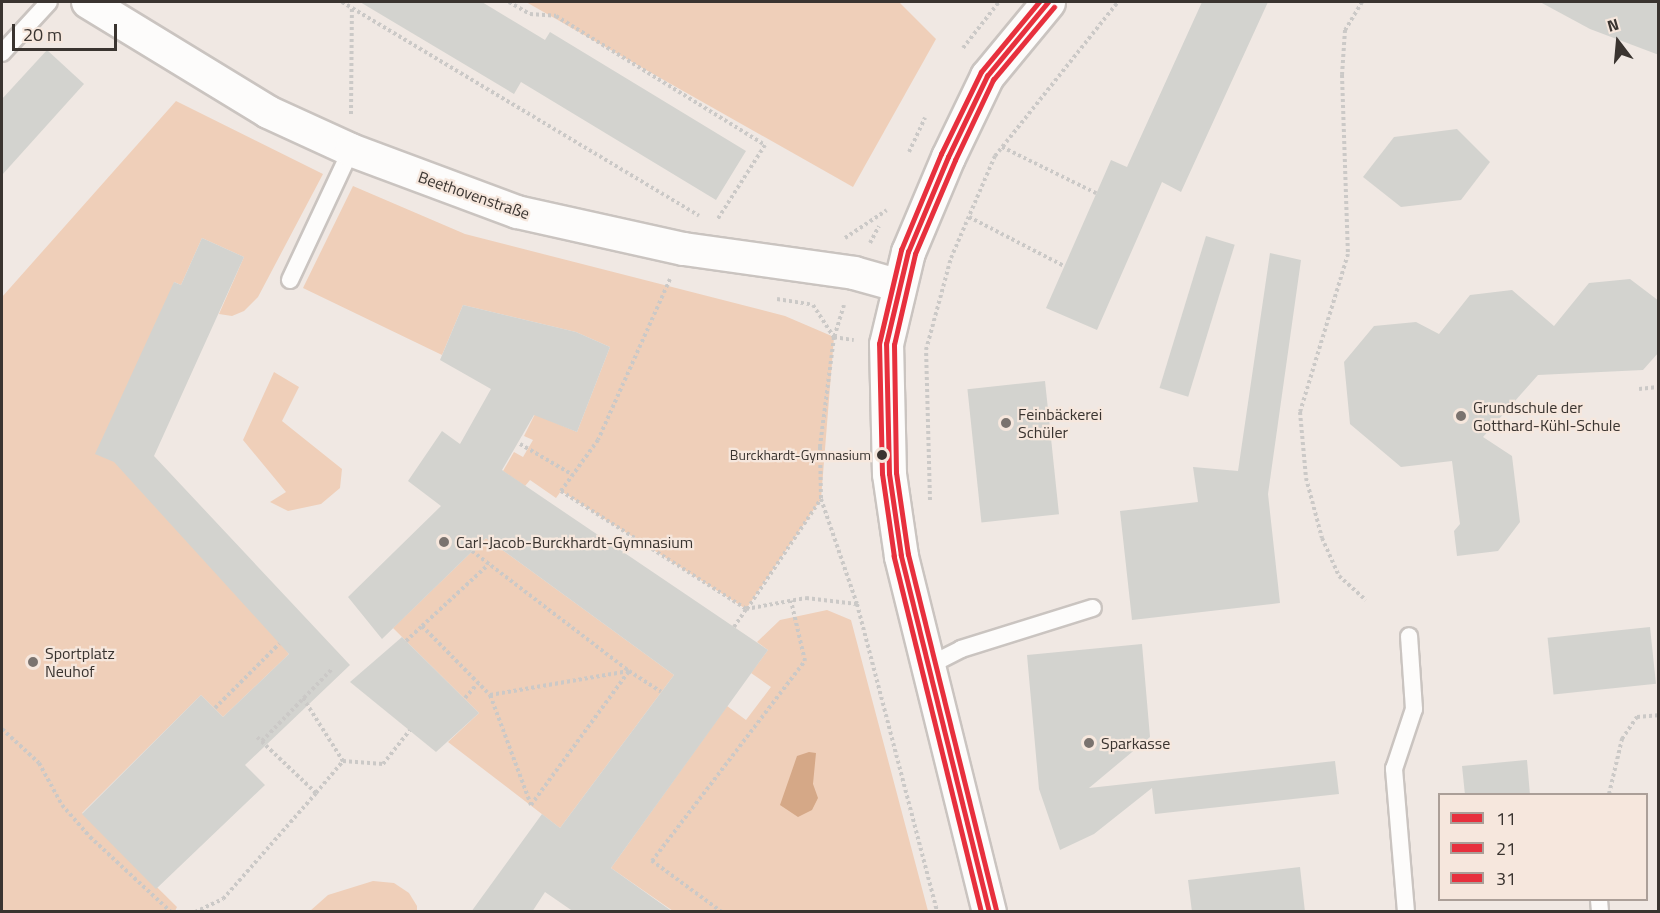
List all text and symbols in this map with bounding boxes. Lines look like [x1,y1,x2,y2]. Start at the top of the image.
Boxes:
scale bar [15,12,120,50]
north arrow [1588,12,1648,72]
text: N [1604,12,1622,38]
text: 20 m [23,21,62,48]
street label: Beethovenstraße [416,167,532,223]
place label: Grundschule der Gotthard-Kühl-Schule [1473,397,1621,435]
place label: Feinbäckerei Schüler [1018,404,1102,442]
marker: Grundschule der Gotthard-Kühl-Schule [1454,409,1468,423]
marker: Feinbäckerei Schüler [999,416,1013,430]
place label: Burckhardt-Gymnasium [730,447,871,463]
marker: Burckhardt-Gymnasium [876,449,888,461]
place label: Carl-Jacob-Burckhardt-Gymnasium [456,532,693,552]
marker: Carl-Jacob-Burckhardt-Gymnasium [437,535,451,549]
place label: Sportplatz Neuhof [45,643,115,681]
marker: Sportplatz Neuhof [26,655,40,669]
place label: Sparkasse [1101,733,1170,753]
marker: Sparkasse [1082,736,1096,750]
legend [1438,793,1648,901]
text: 11 [1496,805,1516,832]
text: 21 [1496,835,1516,862]
text: 31 [1496,865,1516,892]

